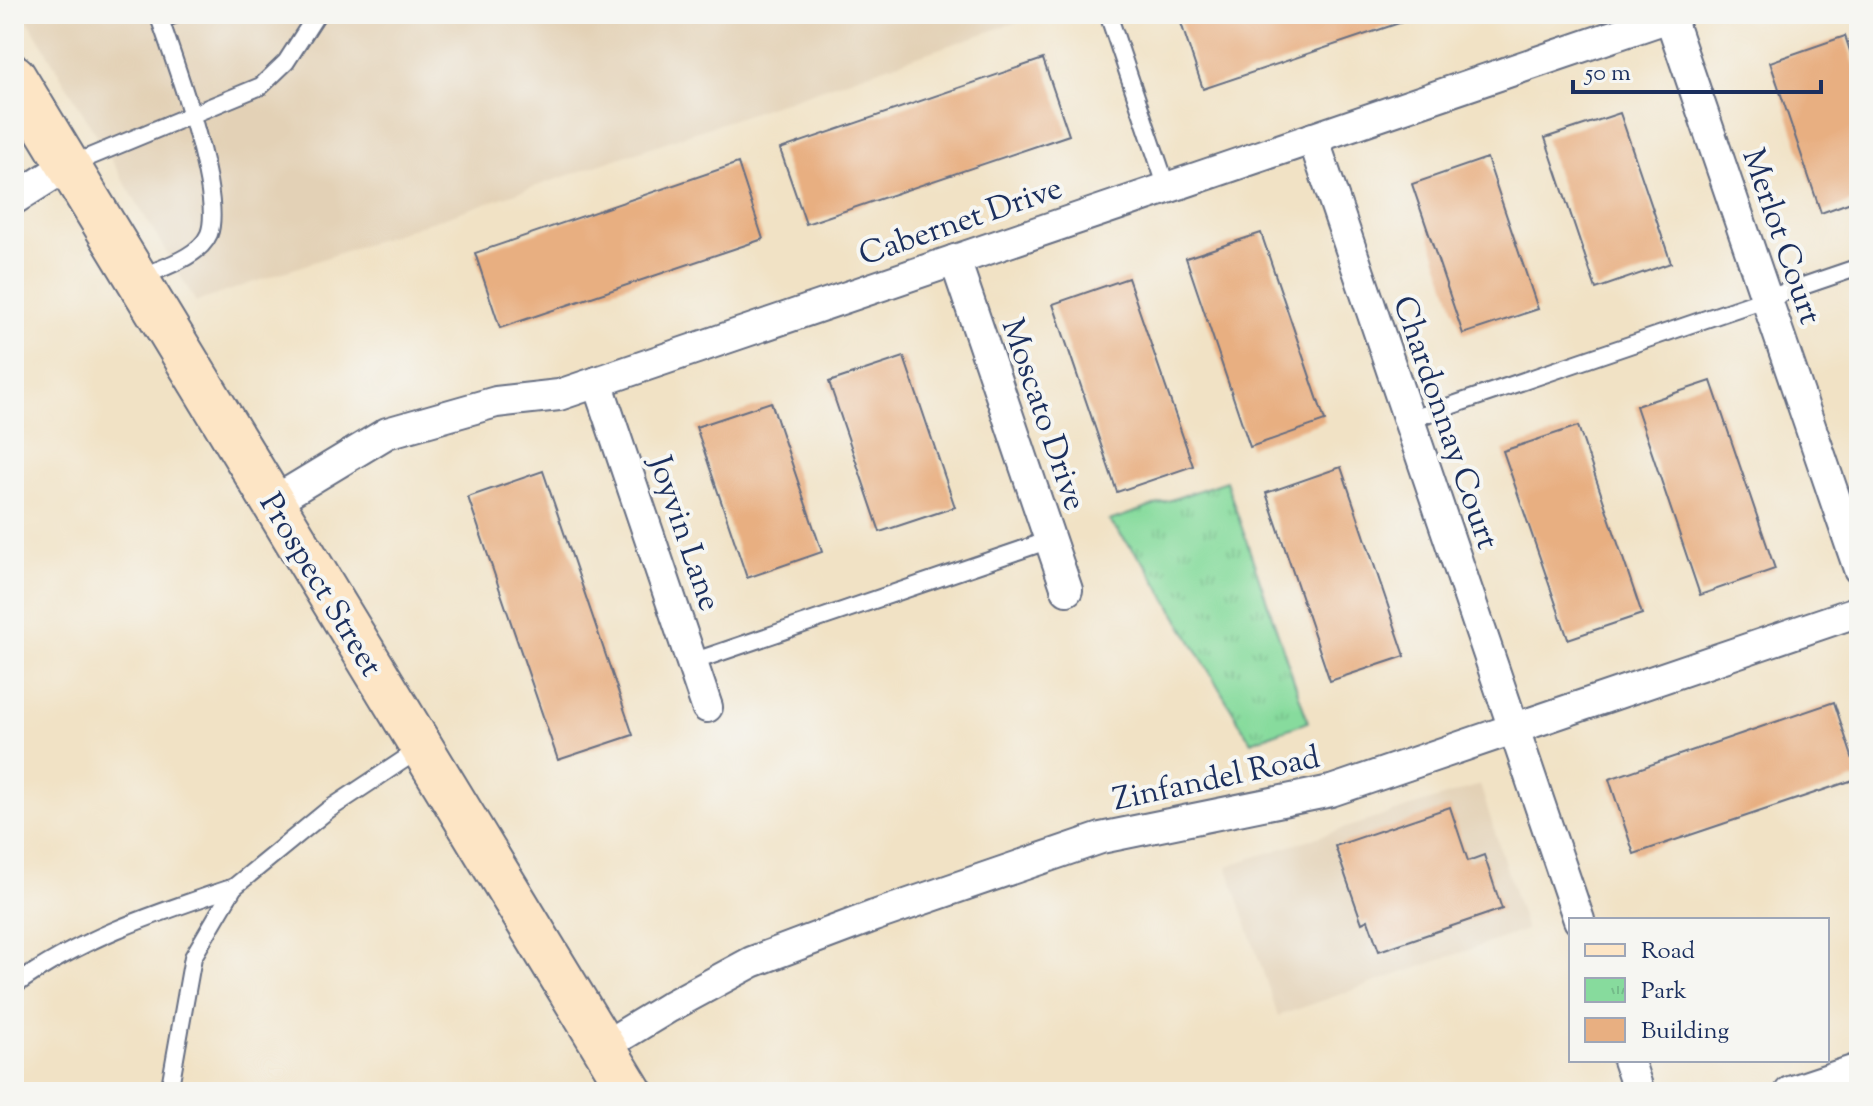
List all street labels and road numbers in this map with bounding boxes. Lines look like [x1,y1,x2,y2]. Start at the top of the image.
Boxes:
street label: Merlot Court [1729,143,1832,331]
street label: Cabernet Drive [853,167,1069,279]
street label: Chardonnay Court [1379,290,1509,556]
street label: Moscato Drive [988,313,1096,517]
street label: Joyvin Lane [635,449,731,618]
street label: Prospect Street [246,485,392,686]
street label: Zinfandel Road [1109,736,1324,824]

